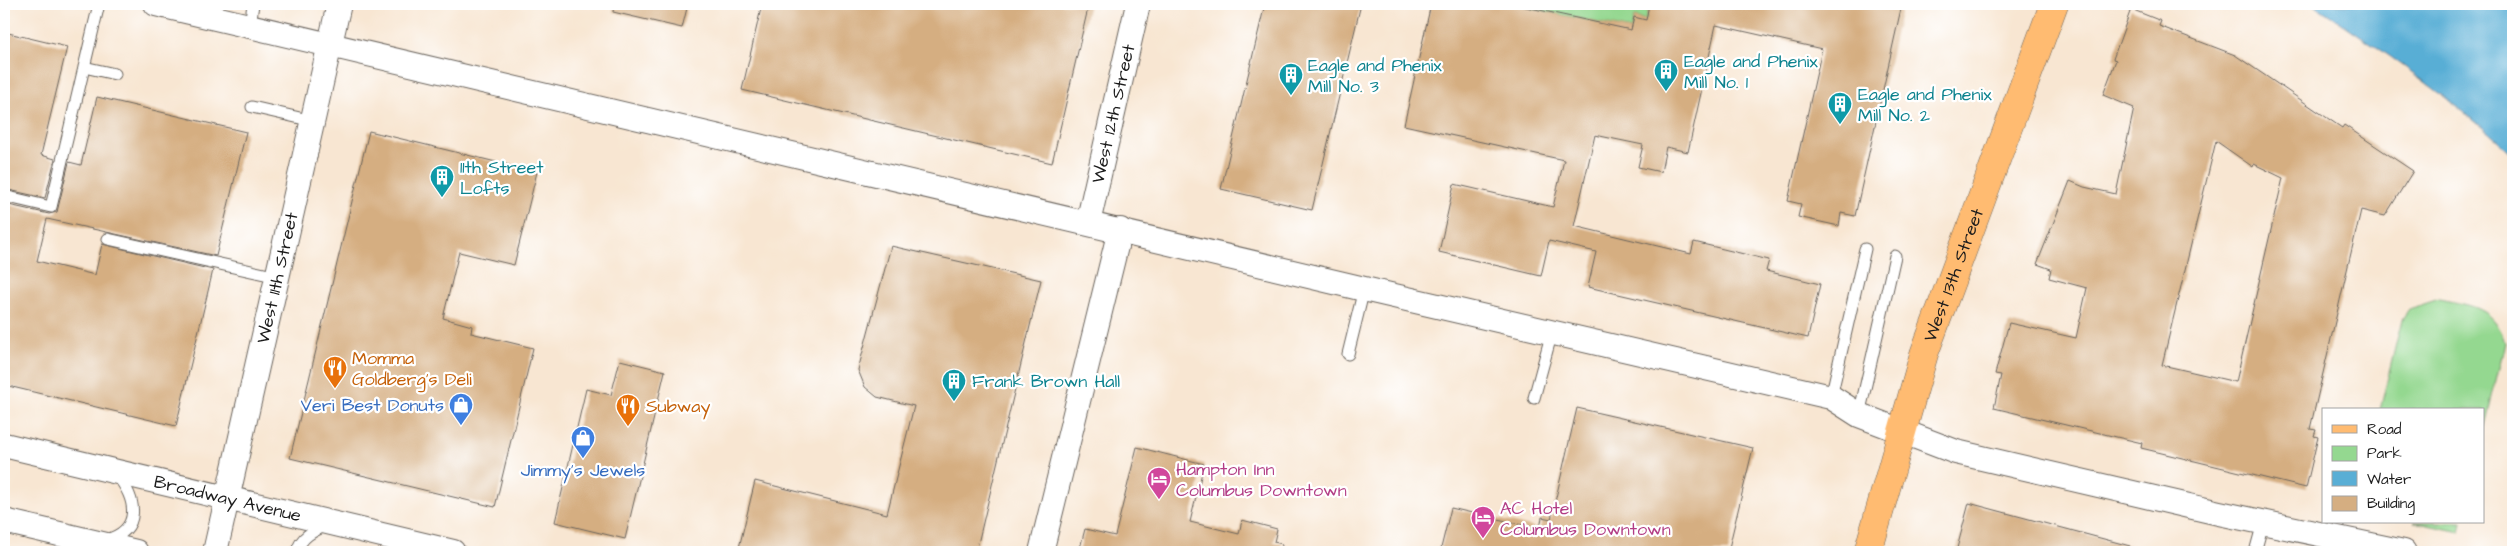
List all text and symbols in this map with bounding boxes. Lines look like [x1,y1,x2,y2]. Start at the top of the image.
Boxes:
street label: West 12th Street [1085,41,1141,186]
place label: Eagle and Phenix Mill No. 1 [1684,49,1818,95]
place label: Eagle and Phenix Mill No. 3 [1308,53,1442,99]
building icon: Eagle and Phenix Mill No. 1 [1653,58,1679,92]
building icon: Eagle and Phenix Mill No. 3 [1278,62,1304,96]
place label: Eagle and Phenix Mill No. 2 [1858,82,1992,128]
building icon: Eagle and Phenix Mill No. 2 [1827,91,1853,125]
place label: 11th Street Lofts [460,155,544,201]
building icon: 11th Street Lofts [429,164,455,198]
street label: West 13th Street [1917,204,1990,345]
street label: West 11th Street [250,209,304,346]
place label: Momma Goldberg's Deli [352,346,472,393]
restaurant icon: Momma Goldberg's Deli [322,355,348,389]
building icon: Frank Brown Hall [941,368,967,402]
place label: Frank Brown Hall [972,369,1120,394]
shop icon: Veri Best Donuts [448,392,474,426]
place label: Veri Best Donuts [301,393,444,418]
restaurant icon: Subway [615,393,641,427]
place label: Subway [646,394,711,420]
legend [2322,408,2484,524]
text: Road [2367,419,2402,440]
shop icon: Jimmy's Jewels [570,425,596,459]
text: Park [2367,443,2402,464]
place label: Hampton Inn Columbus Downtown [1176,457,1347,503]
place label: Jimmy's Jewels [521,458,645,484]
hotel icon: Hampton Inn Columbus Downtown [1146,466,1172,500]
street label: Broadway Avenue [152,469,304,528]
text: Water [2367,469,2411,490]
text: Building [2367,493,2415,515]
place label: AC Hotel Columbus Downtown [1500,496,1671,542]
hotel icon: AC Hotel Columbus Downtown [1470,505,1496,539]

